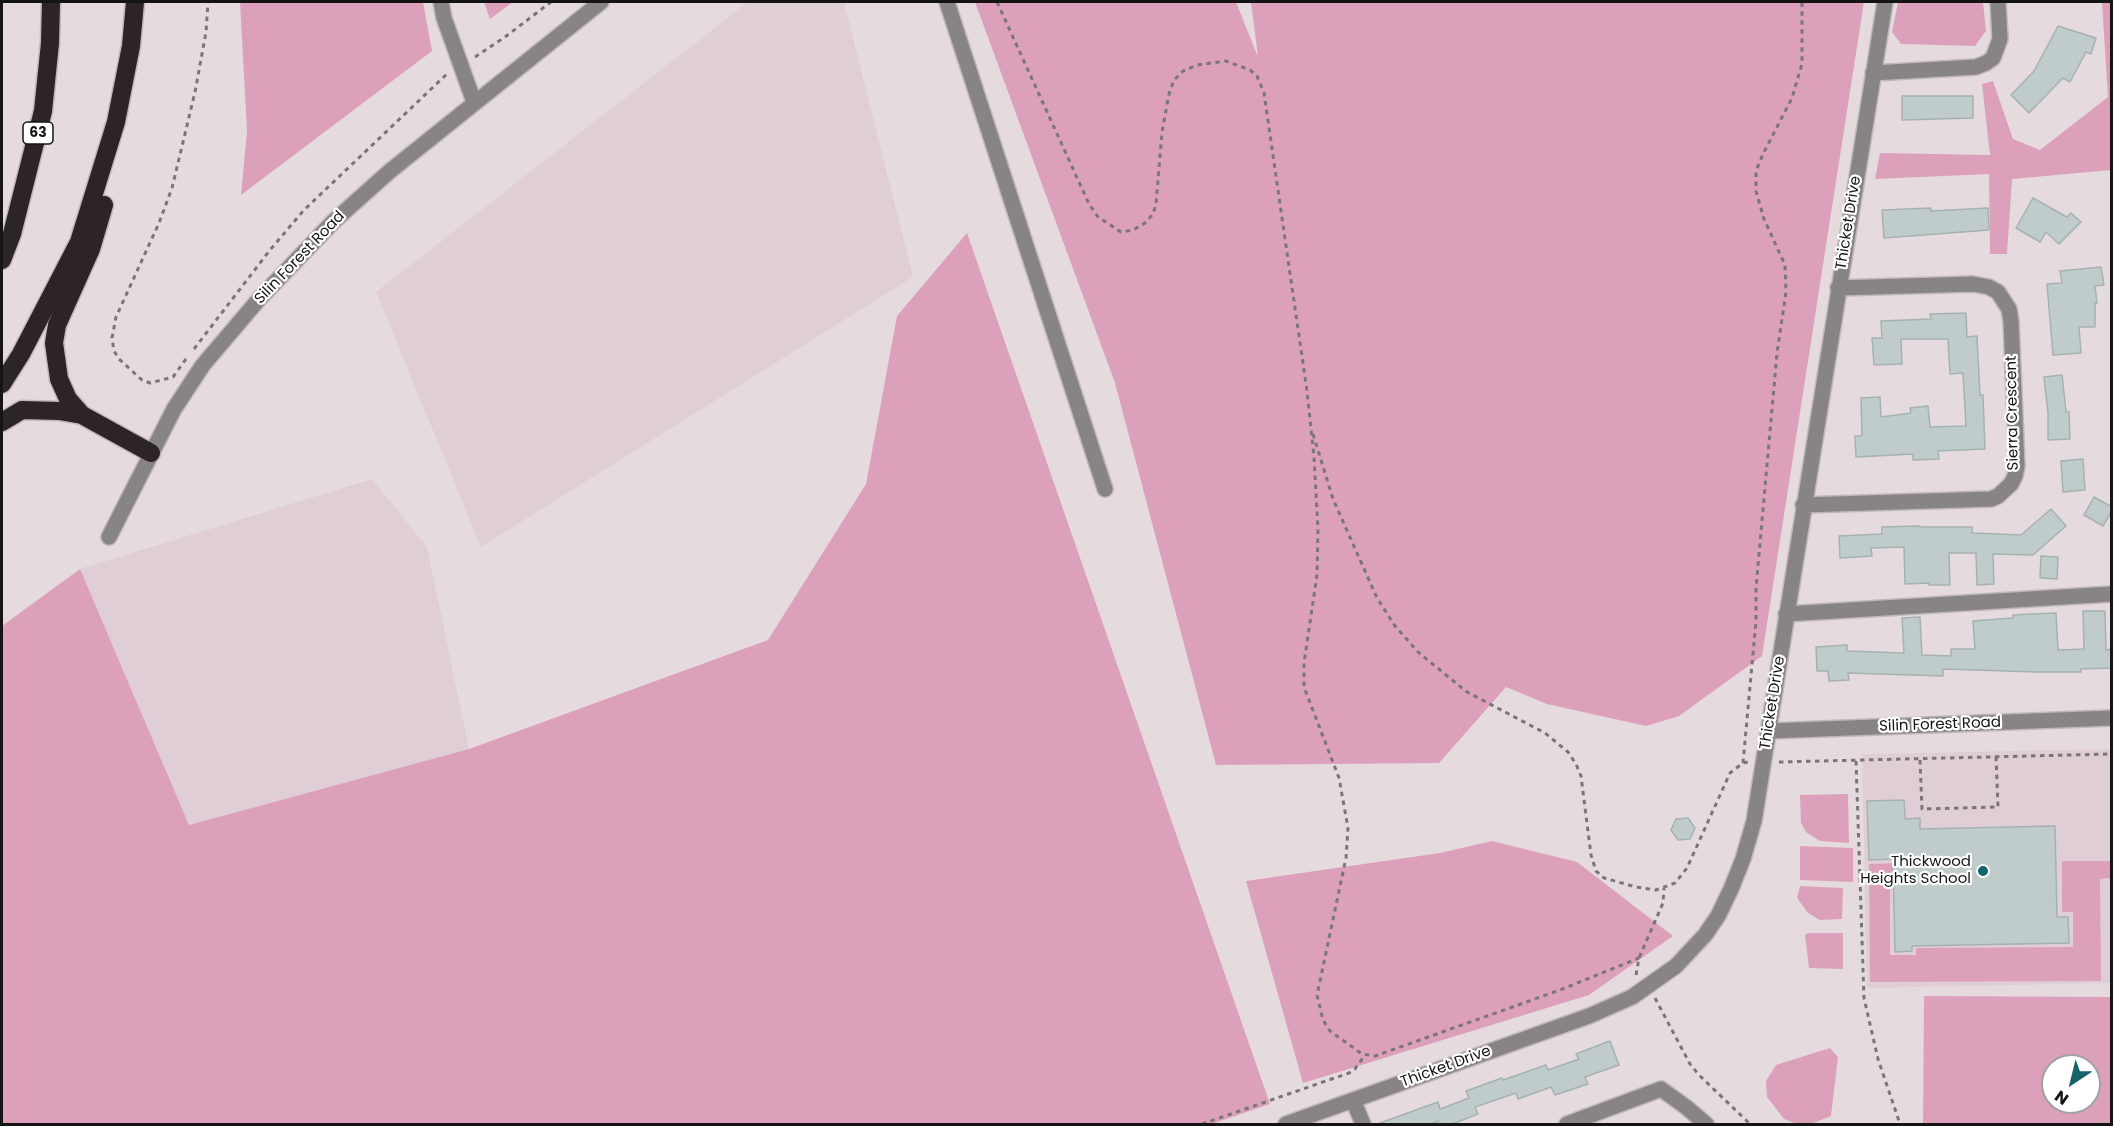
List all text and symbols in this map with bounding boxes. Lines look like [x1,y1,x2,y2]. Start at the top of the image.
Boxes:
road number: 63 [23,122,53,144]
street label: Thicket Drive [1833,175,1865,271]
street label: Silin Forest Road [251,208,349,308]
street label: Sierra Crescent [2003,355,2023,471]
street label: Thicket Drive [1757,655,1789,751]
street label: Silin Forest Road [1879,714,2001,736]
place label: Thickwood Heights School [1860,853,1971,888]
marker: Thickwood Heights School [1976,864,1990,878]
street label: Thicket Drive [1398,1042,1494,1092]
north arrow [2041,1054,2101,1114]
text: N [2050,1085,2073,1110]

